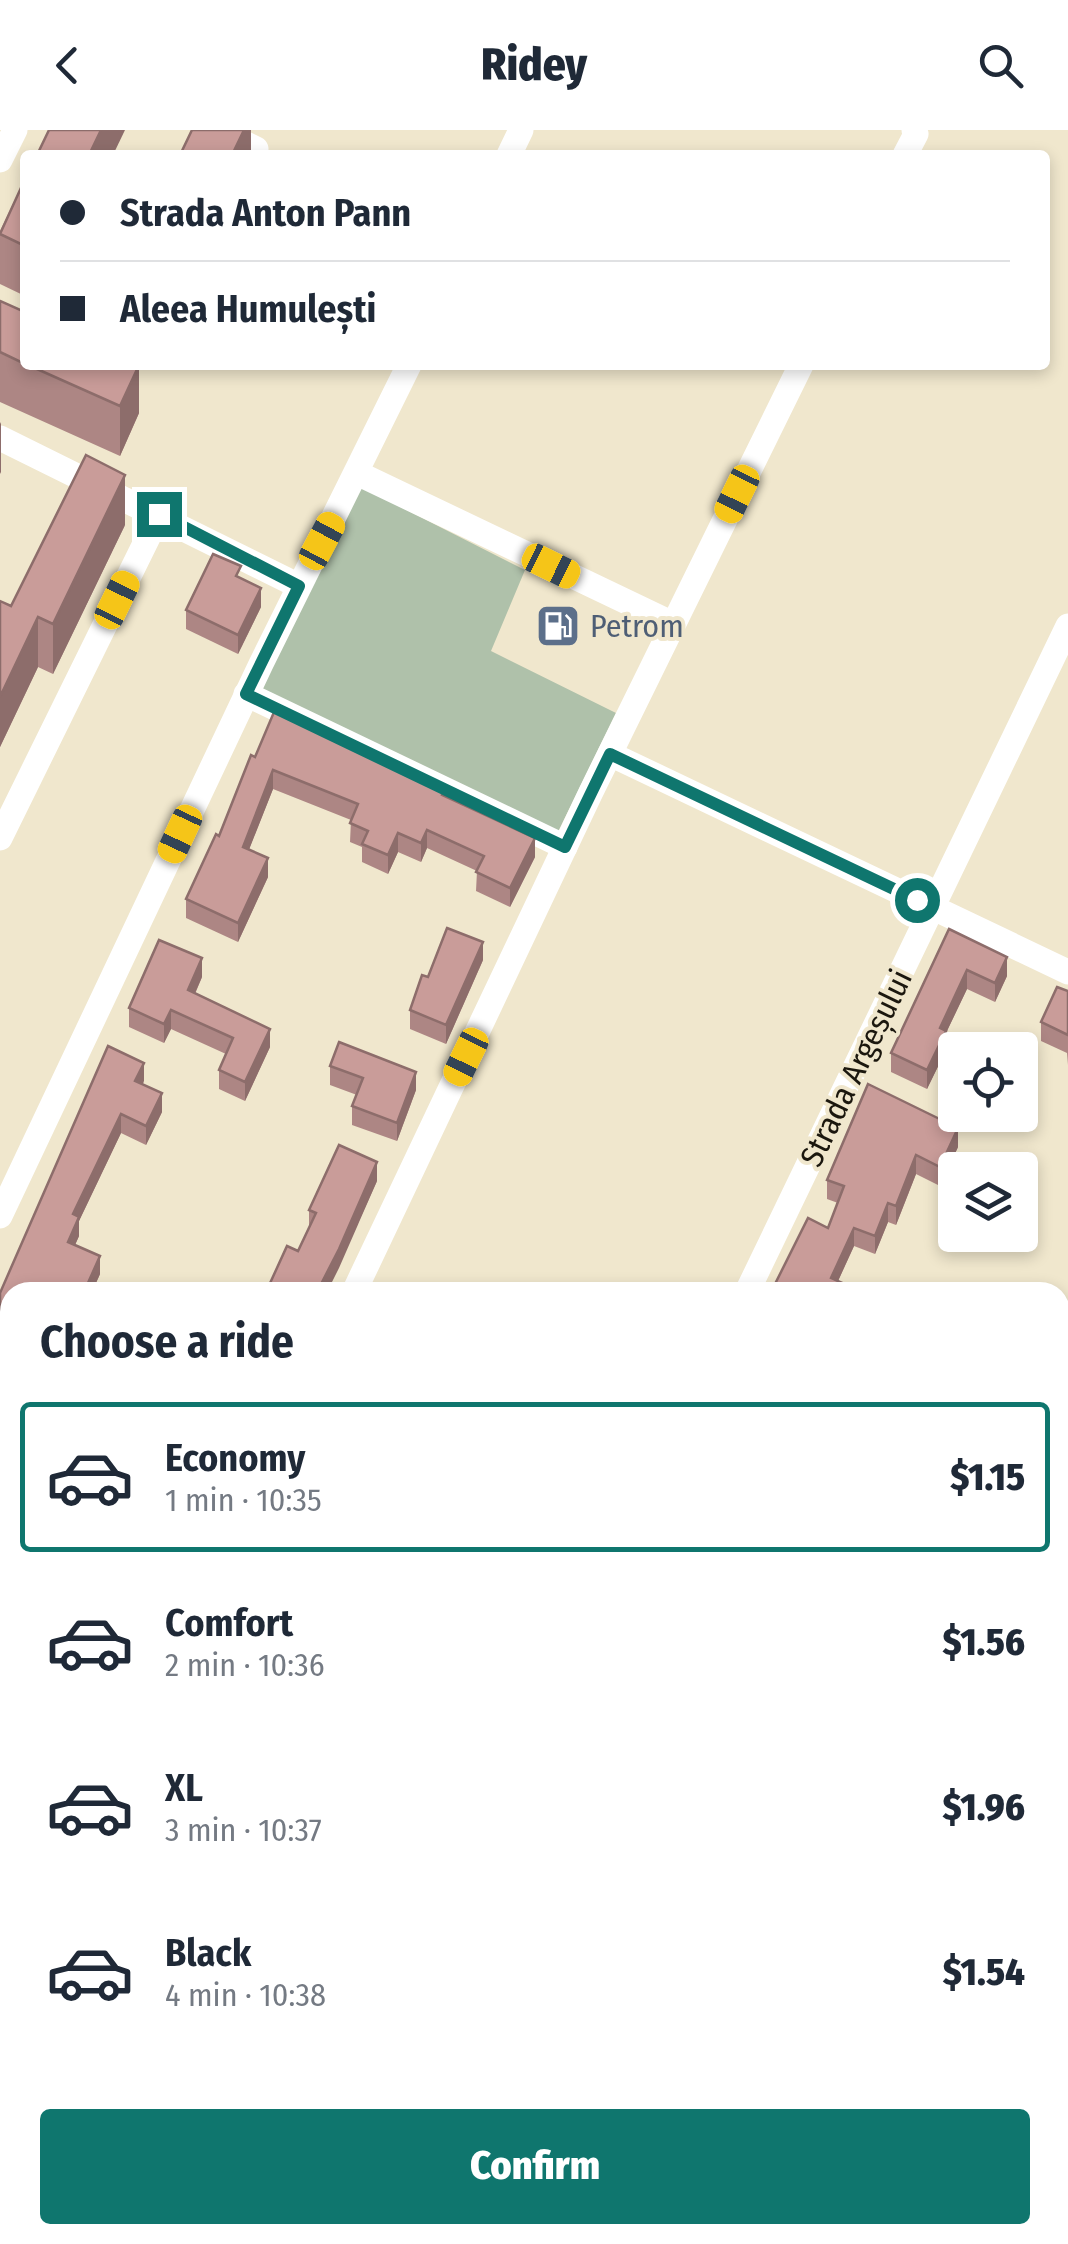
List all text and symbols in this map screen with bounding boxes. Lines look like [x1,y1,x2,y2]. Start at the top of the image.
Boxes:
icon: back [40,38,95,93]
text: Ridey [481,38,587,92]
icon: search [973,38,1028,93]
text: Strada Anton Pann [120,190,411,236]
text: Aleea Humulești [120,286,376,332]
car [710,460,764,528]
route end [137,492,182,537]
car [295,507,349,575]
car [517,539,585,593]
car [90,566,144,634]
fuel station icon: Petrom [535,603,581,649]
place label: Petrom [590,607,684,645]
car [154,800,206,868]
route start [895,878,940,923]
street label: Strada Argeșului [792,963,921,1173]
car [439,1023,493,1091]
map controls [938,1032,1038,1252]
button: locate [938,1032,1038,1132]
button: layers [938,1152,1038,1252]
text: Choose a ride [40,1315,294,1369]
icon: car [45,1432,135,1522]
text: Economy [165,1435,305,1481]
text: $1.15 [950,1454,1025,1500]
text: 1 min · 10:35 [165,1481,322,1519]
icon: car [45,1597,135,1687]
text: Comfort [165,1600,293,1646]
text: $1.56 [942,1619,1025,1665]
text: 2 min · 10:36 [165,1646,325,1684]
icon: car [45,1762,135,1852]
text: XL [165,1765,203,1811]
text: $1.96 [943,1784,1025,1830]
text: 3 min · 10:37 [165,1811,322,1849]
icon: car [45,1927,135,2017]
text: Black [165,1930,251,1976]
text: $1.54 [943,1949,1025,1995]
text: 4 min · 10:38 [165,1976,326,2014]
button: Confirm [40,2109,1030,2224]

